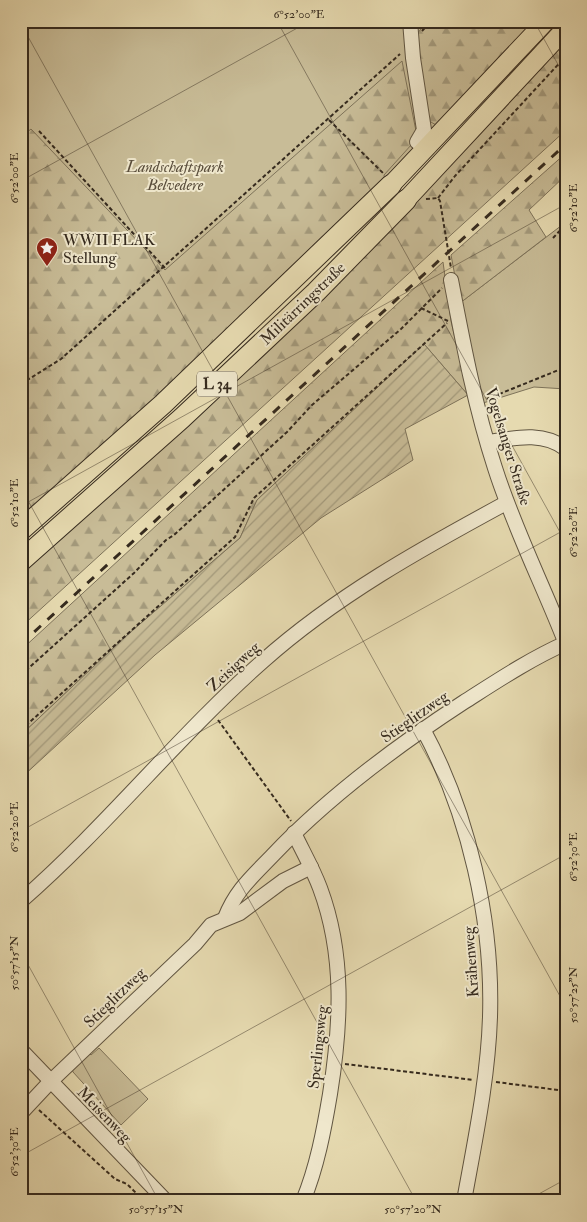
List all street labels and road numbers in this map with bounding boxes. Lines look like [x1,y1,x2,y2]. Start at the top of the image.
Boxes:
street label: Militärringstraße [256,258,350,349]
road number: L 34 [197,372,237,396]
street label: Vogelsanger Straße [481,385,536,508]
street label: Zeisigweg [203,637,265,696]
street label: Stieglitzweg [377,686,453,747]
street label: Krähenweg [458,925,483,998]
street label: Stieglitzweg [80,963,151,1032]
street label: Sperlingsweg [304,1003,333,1090]
street label: Meisenweg [73,1082,137,1148]

